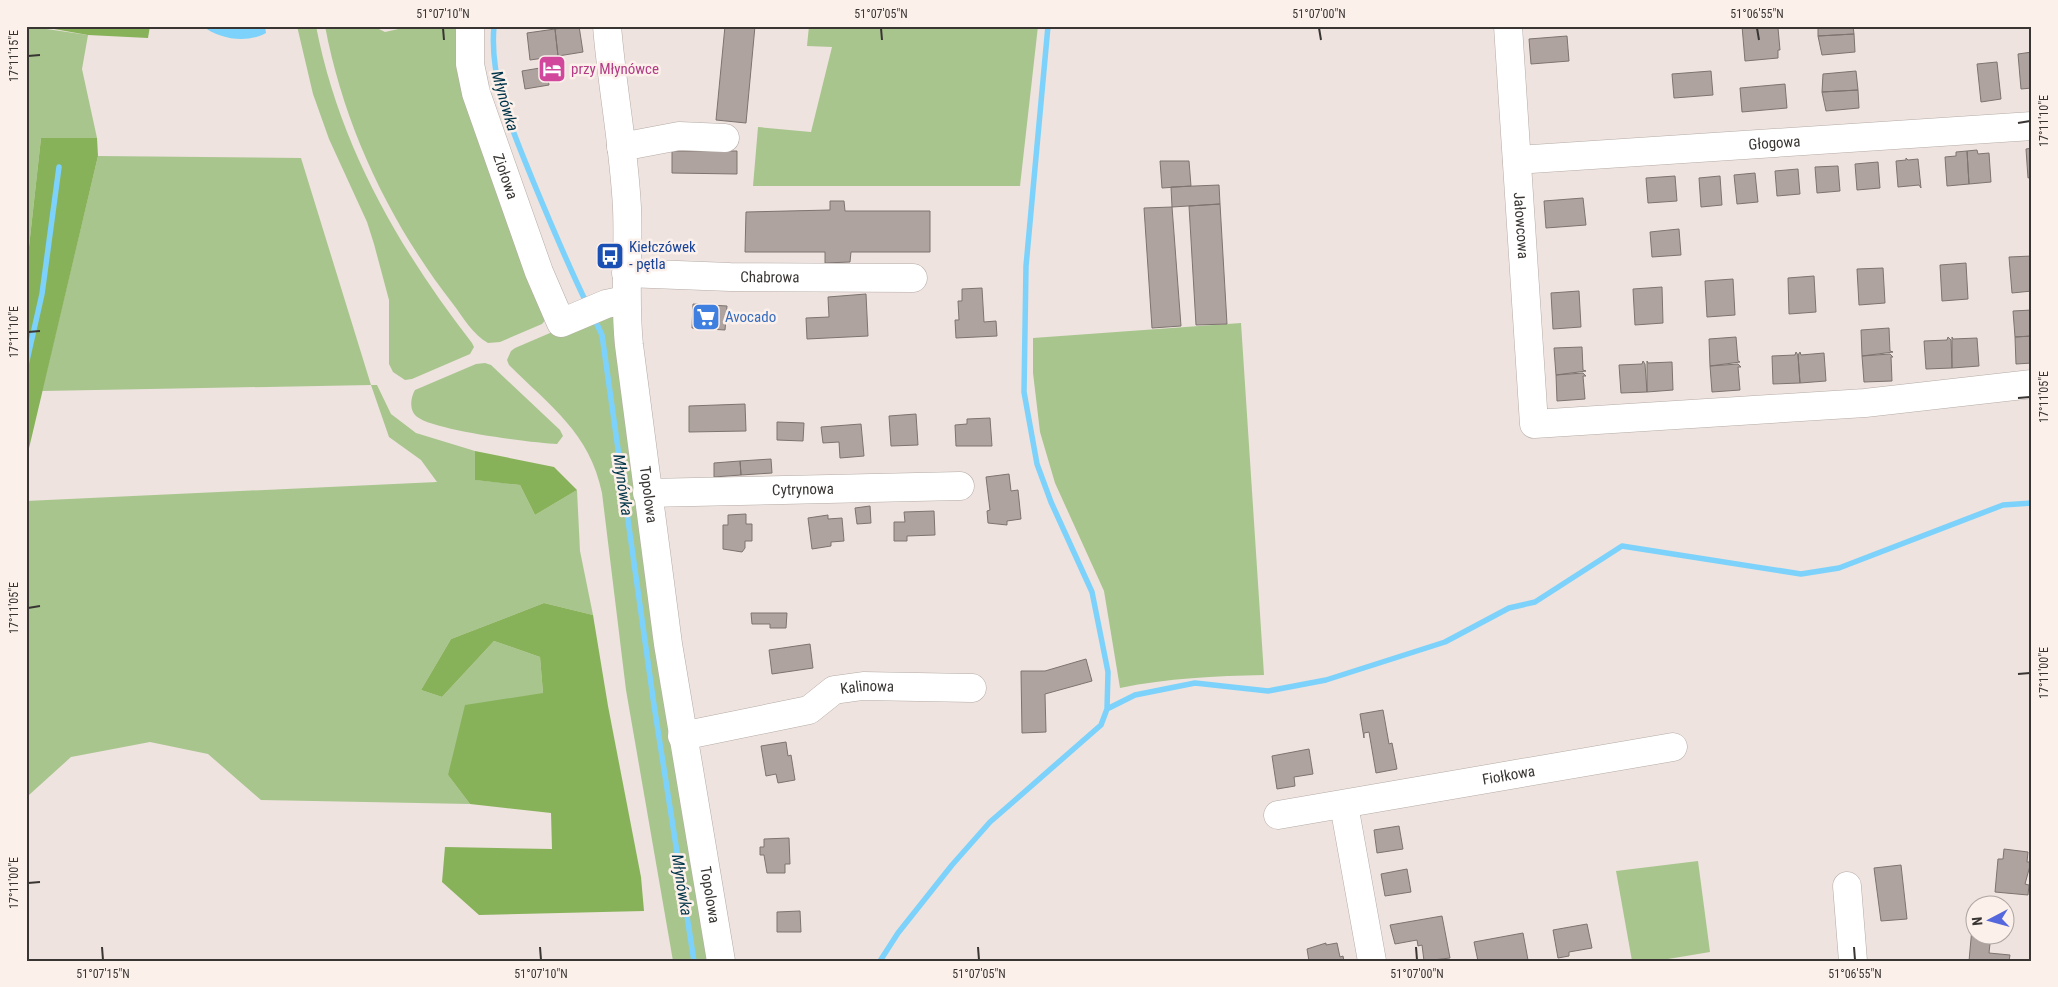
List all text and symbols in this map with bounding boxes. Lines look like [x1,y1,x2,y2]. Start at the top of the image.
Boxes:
text: 51°07'10"N [416,7,470,21]
text: 51°07'05"N [854,7,908,21]
text: 51°07'00"N [1292,7,1346,21]
text: 51°06'55"N [1730,7,1784,21]
text: 17°11'15"E [7,30,21,82]
hotel icon: przy Młynówce [537,54,567,84]
place label: przy Młynówce [571,60,659,78]
water label: Młynówka [487,69,523,133]
text: 17°11'10"E [2037,95,2051,147]
street label: Głogowa [1748,132,1801,154]
street label: Ziołowa [489,151,522,202]
street label: Jałowcowa [1510,192,1532,260]
place label: Kiełczówek - pętla [629,238,696,273]
bus stop icon: Kiełczówek - pętla [595,241,625,271]
street label: Chabrowa [740,268,800,286]
supermarket icon: Avocado [691,302,721,332]
text: 17°11'10"E [7,306,21,358]
place label: Avocado [725,308,776,326]
text: 17°11'05"E [2037,371,2051,423]
water label: Młynówka [609,453,637,517]
street label: Topolowa [636,465,661,524]
street label: Cytrynowa [772,480,834,499]
text: 17°11'05"E [7,582,21,634]
text: 17°11'00"E [2037,647,2051,699]
street label: Kalinowa [839,677,894,698]
street label: Fiołkowa [1481,762,1536,789]
water label: Młynówka [668,853,696,917]
text: 17°11'00"E [7,857,21,909]
street label: Topolowa [696,865,724,925]
north arrow [1966,894,2016,944]
text: N [1969,916,1985,926]
text: 51°07'15"N [76,967,130,981]
text: 51°07'10"N [514,967,568,981]
text: 51°07'05"N [952,967,1006,981]
text: 51°07'00"N [1390,967,1444,981]
text: 51°06'55"N [1828,967,1882,981]

